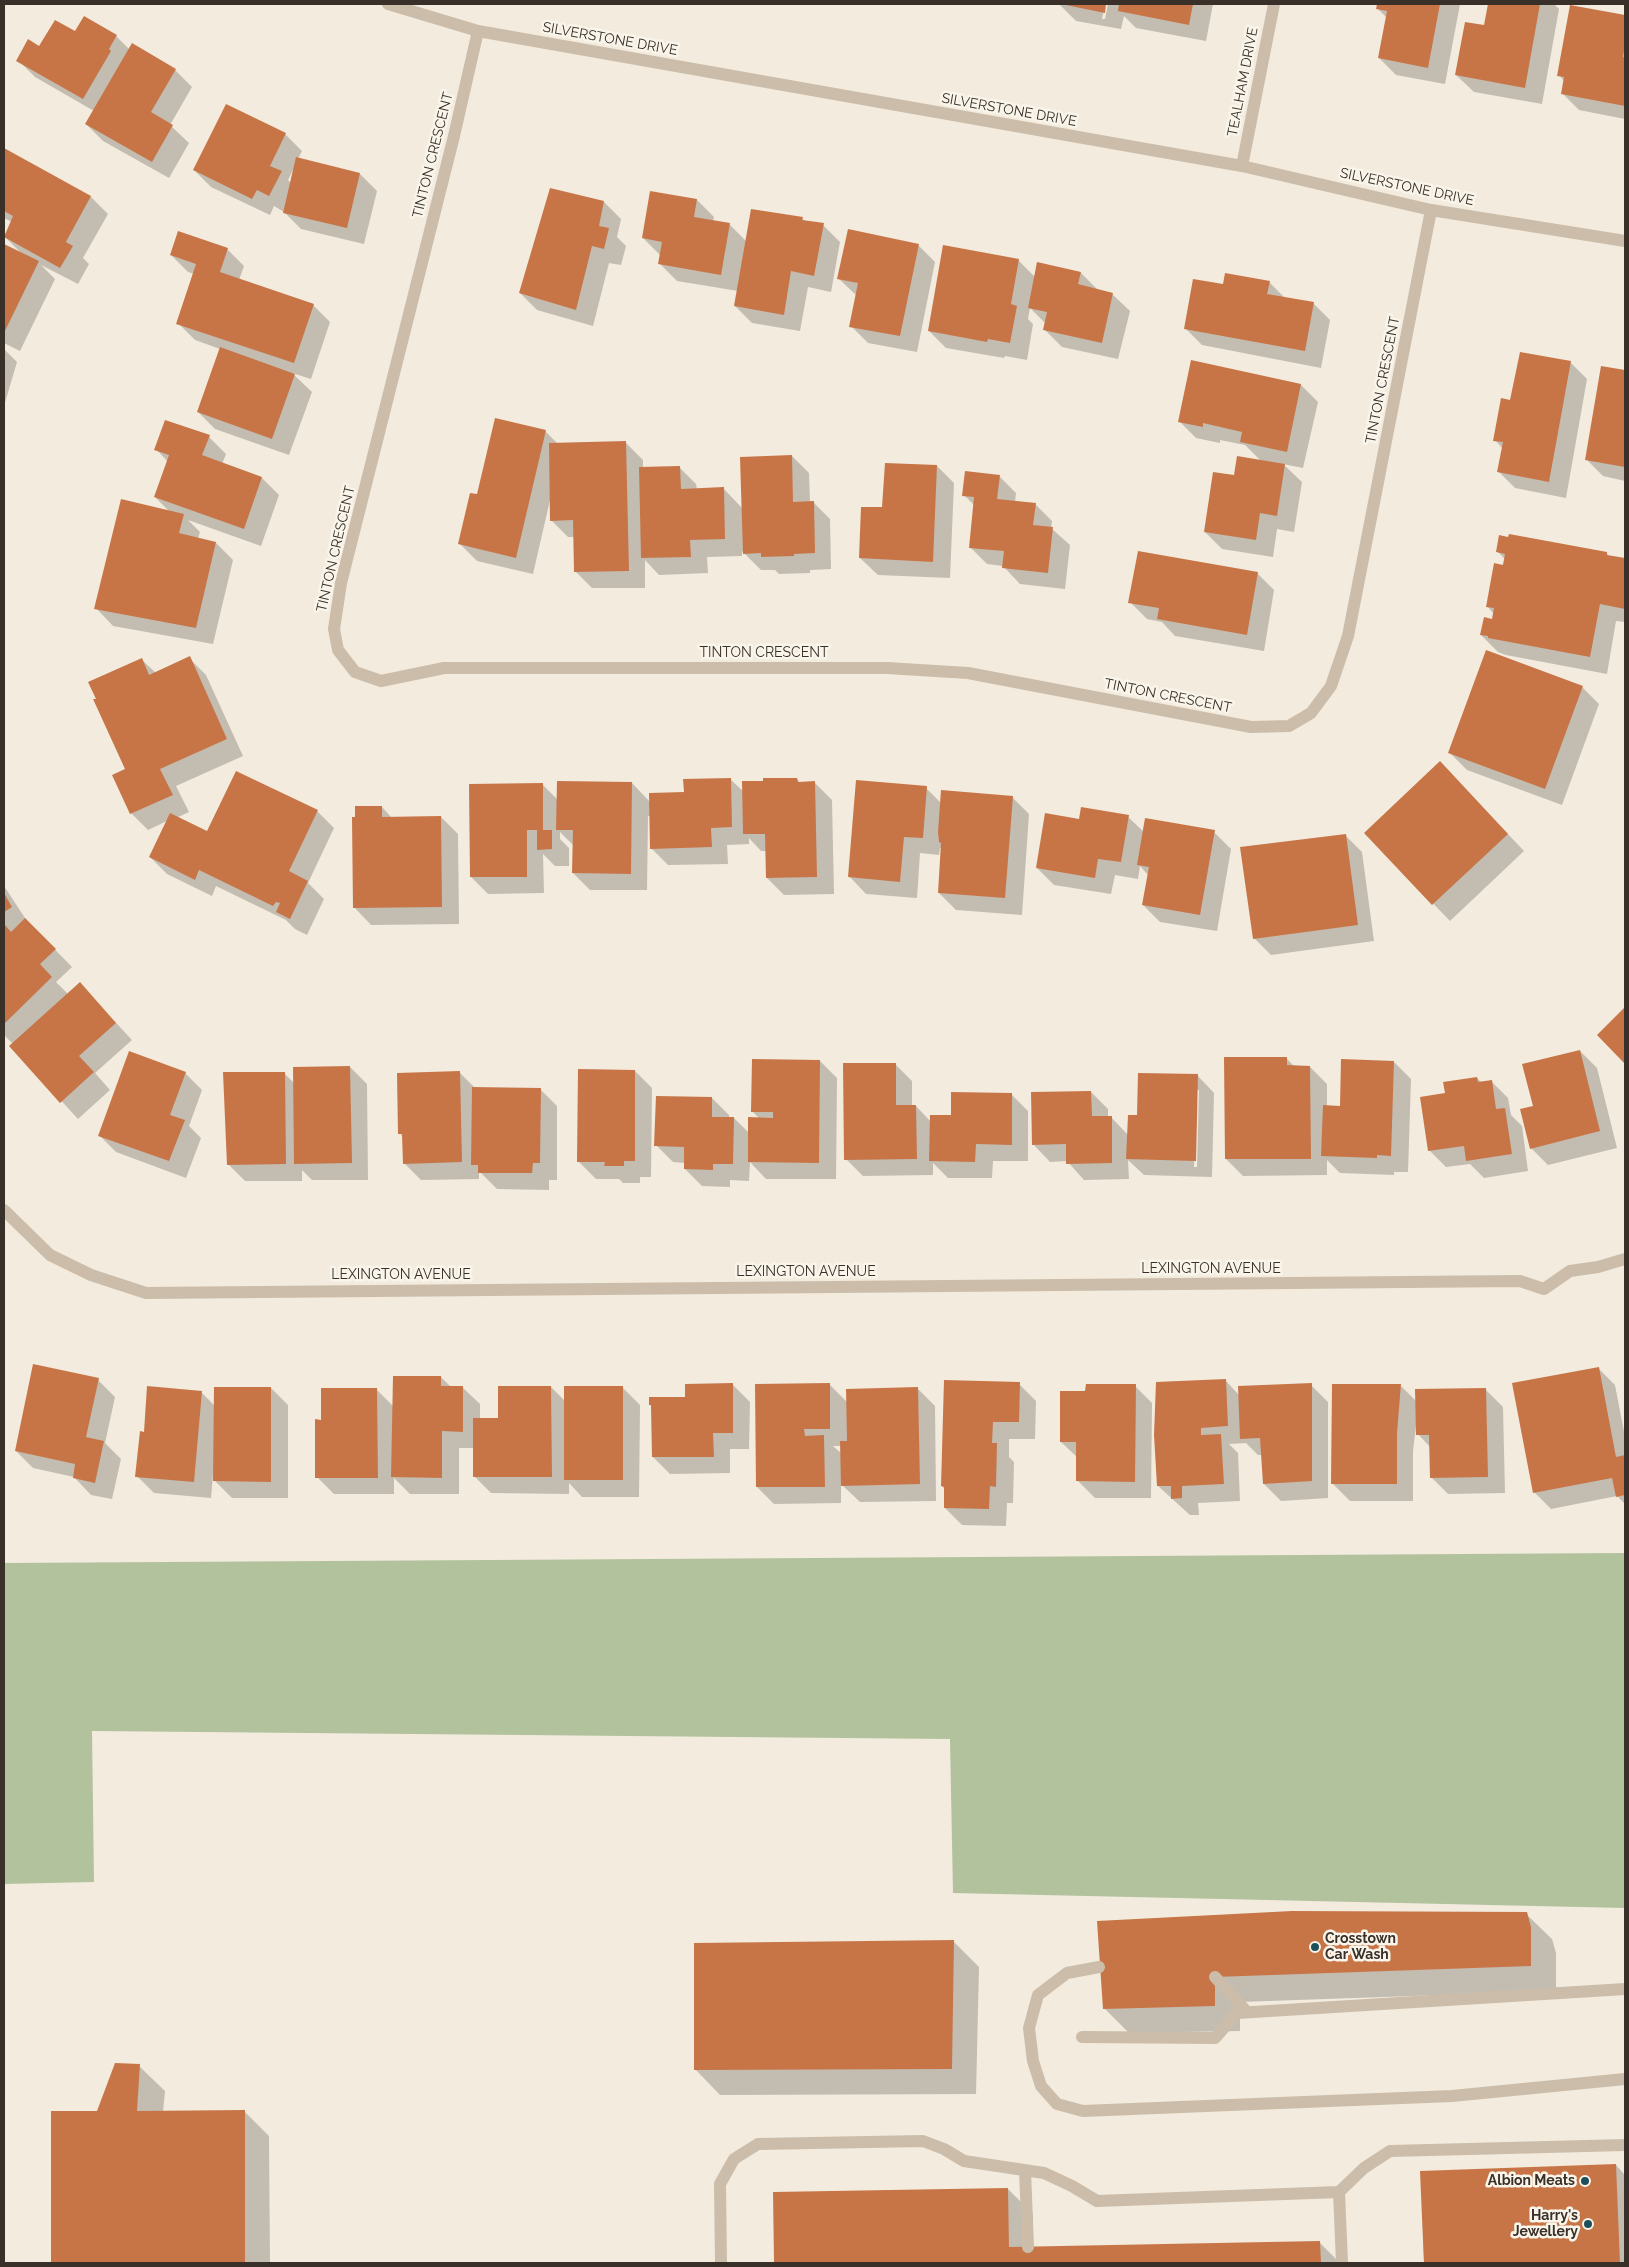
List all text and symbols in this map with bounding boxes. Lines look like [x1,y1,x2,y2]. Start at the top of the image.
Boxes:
street label: SILVERSTONE DRIVE [541,19,679,59]
street label: TEALHAM DRIVE [1224,26,1262,138]
street label: TINTON CRESCENT [409,90,457,220]
street label: SILVERSTONE DRIVE [940,90,1078,130]
street label: SILVERSTONE DRIVE [1338,165,1476,209]
street label: TINTON CRESCENT [1362,315,1404,445]
street label: TINTON CRESCENT [313,484,359,614]
street label: TINTON CRESCENT [699,645,829,661]
street label: TINTON CRESCENT [1103,675,1233,717]
street label: LEXINGTON AVENUE [1141,1261,1281,1277]
street label: LEXINGTON AVENUE [736,1264,876,1280]
street label: LEXINGTON AVENUE [331,1267,471,1283]
place label: Crosstown Car Wash [1325,1931,1396,1964]
marker: Crosstown Car Wash [1309,1941,1321,1953]
place label: Albion Meats [1488,2173,1575,2189]
marker: Albion Meats [1579,2175,1591,2187]
place label: Harry's Jewellery [1513,2208,1578,2240]
marker: Harry's Jewellery [1582,2218,1594,2230]

